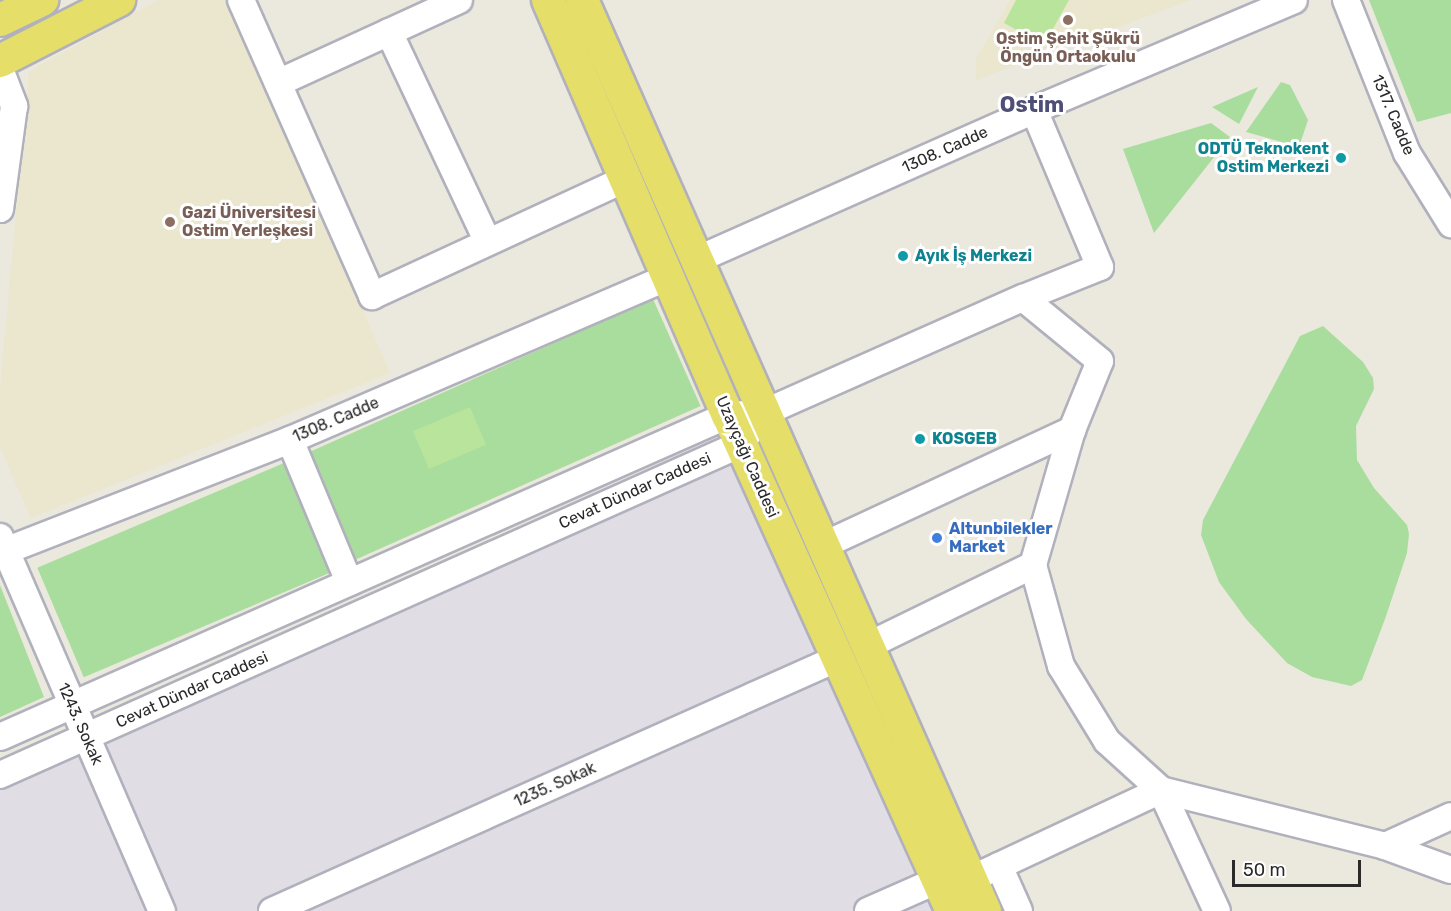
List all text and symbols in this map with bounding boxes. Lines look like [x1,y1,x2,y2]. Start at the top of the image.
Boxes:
marker: Ostim Şehit Şükrü Öngün Ortaokulu [1061,13,1075,27]
place label: Ostim Şehit Şükrü Öngün Ortaokulu [996,29,1140,67]
street label: 1317. Cadde [1367,72,1419,158]
district label: Ostim [1000,92,1064,118]
street label: 1308. Cadde [899,123,991,177]
place label: ODTÜ Teknokent Ostim Merkezi [1197,139,1329,177]
marker: ODTÜ Teknokent Ostim Merkezi [1334,151,1348,165]
place label: Gazi Üniversitesi Ostim Yerleşkesi [182,203,316,241]
marker: Gazi Üniversitesi Ostim Yerleşkesi [163,215,177,229]
place label: Ayık İş Merkezi [915,246,1032,266]
marker: Ayık İş Merkezi [896,249,910,263]
street label: 1308. Cadde [290,393,382,447]
street label: Uzayçağı Caddesi [712,393,782,521]
place label: KOSGEB [932,429,997,449]
marker: KOSGEB [913,432,927,446]
street label: Cevat Dündar Caddesi [556,449,714,533]
place label: Altunbilekler Market [949,519,1053,557]
marker: Altunbilekler Market [930,531,944,545]
street label: Cevat Dündar Caddesi [113,648,271,732]
street label: 1243. Sokak [53,680,107,768]
street label: 1235. Sokak [511,758,599,812]
scale bar [1235,848,1364,886]
text: 50 m [1243,859,1286,881]

